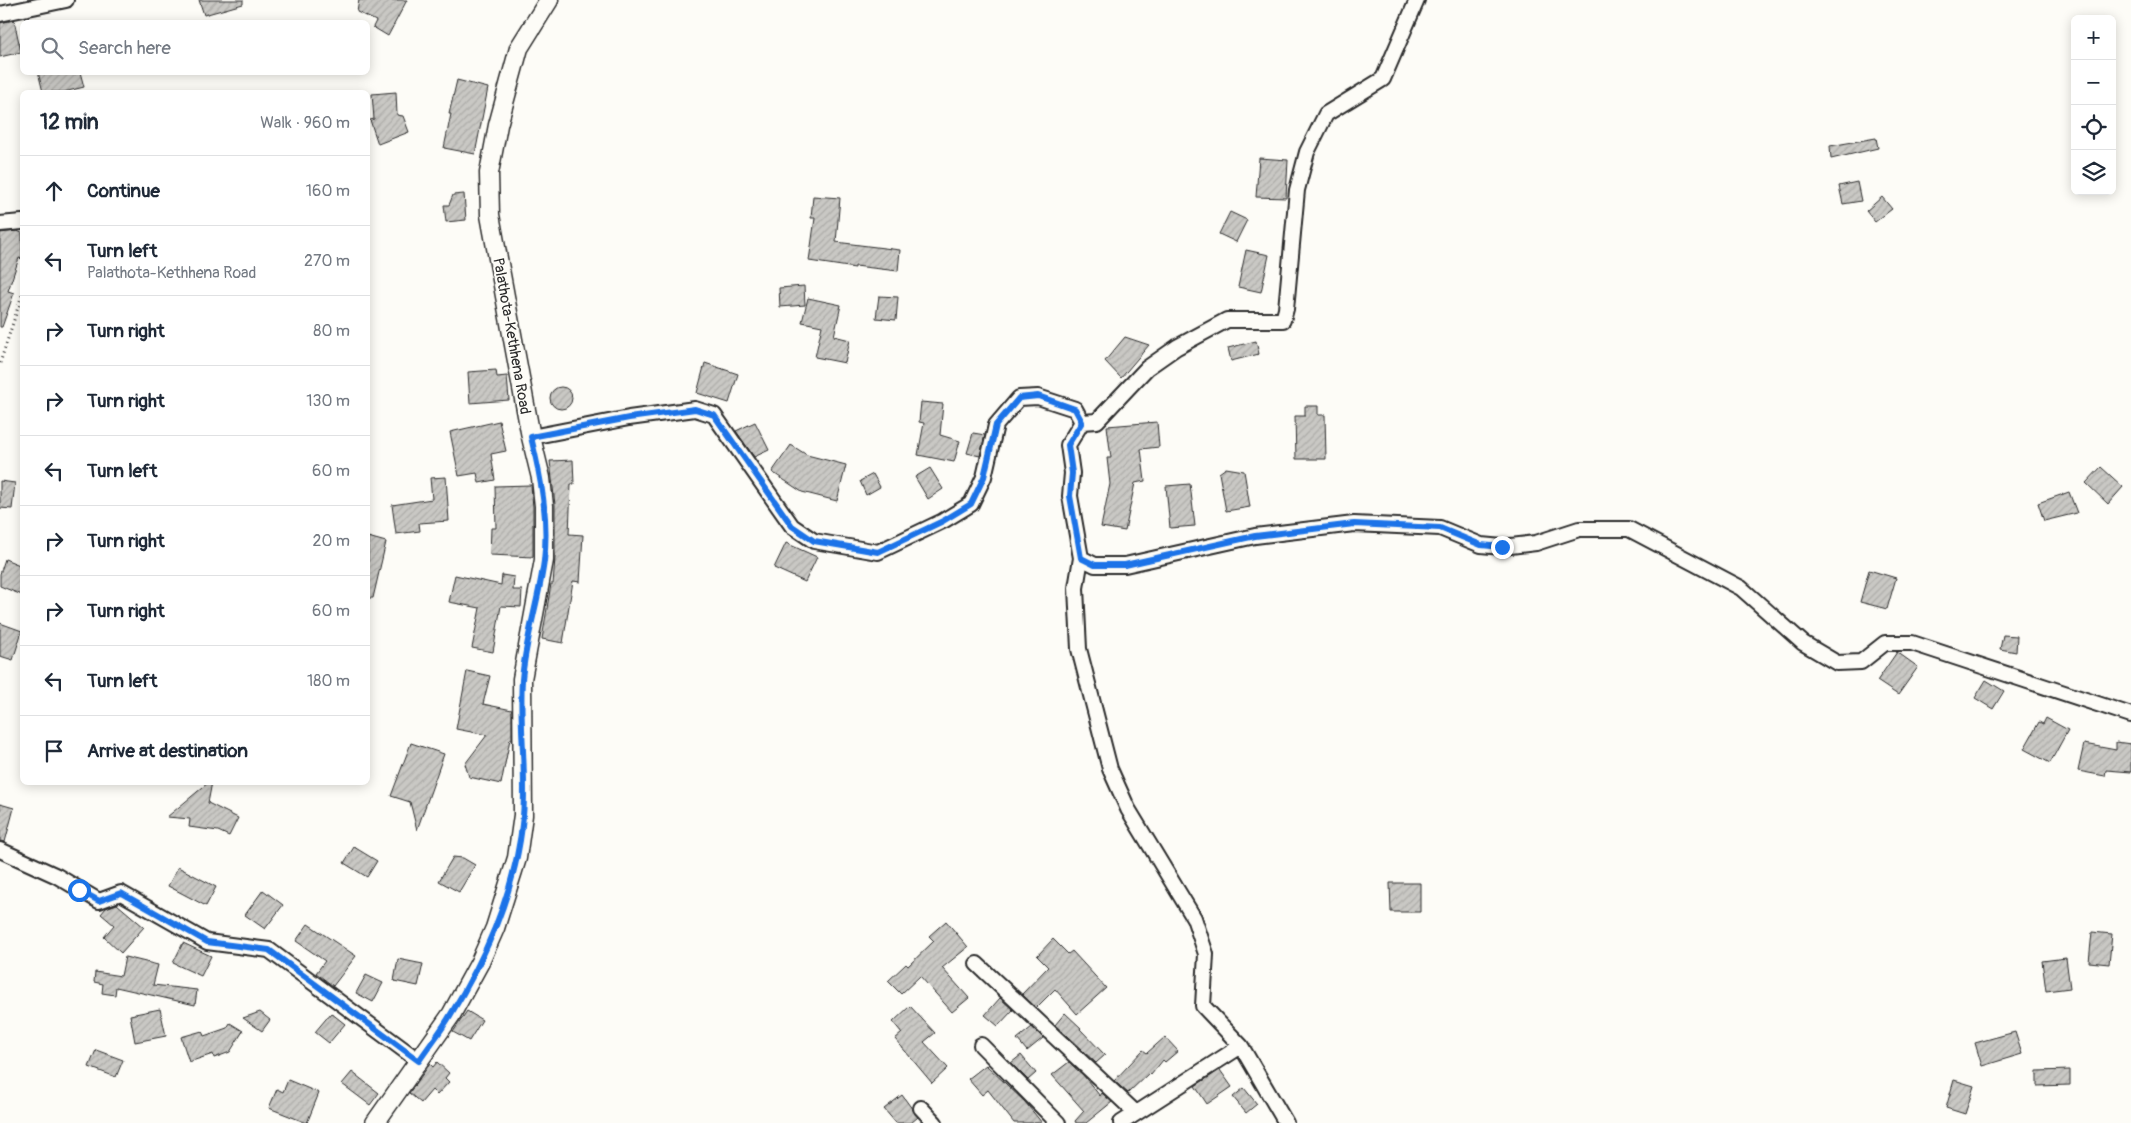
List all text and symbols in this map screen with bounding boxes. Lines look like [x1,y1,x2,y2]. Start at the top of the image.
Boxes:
map controls [2071,15,2116,195]
button: + [2071,15,2116,60]
search box [20,20,370,75]
icon: search [38,34,66,62]
text: Search here [78,36,171,60]
button: − [2071,60,2116,105]
button: locate [2071,105,2116,150]
text: 12 min [40,109,99,136]
text: Walk · 960 m [260,113,350,133]
button: layers [2071,150,2116,195]
icon: ahead [40,177,68,205]
text: Continue [87,179,160,203]
text: 160 m [306,181,350,201]
text: Turn left [87,239,157,263]
icon: left [40,247,68,275]
text: 270 m [304,251,350,271]
street label: Palathota-Kethhena Road [488,256,535,416]
text: Palathota-Kethhena Road [87,263,256,283]
icon: right [40,317,68,345]
text: Turn right [87,319,165,343]
text: 80 m [313,321,350,341]
icon: right [40,387,68,415]
text: Turn right [87,389,165,413]
text: 130 m [306,391,350,411]
icon: left [40,457,68,485]
text: Turn left [87,459,157,483]
text: 60 m [312,461,350,481]
icon: right [40,527,68,555]
text: Turn right [87,529,165,553]
text: 20 m [312,531,350,551]
route end [1491,536,1514,559]
icon: right [40,597,68,625]
text: Turn right [87,599,165,623]
text: 60 m [312,601,350,621]
icon: left [40,667,68,695]
text: Turn left [87,669,157,693]
text: 180 m [307,671,350,691]
icon: arrive [40,737,68,765]
text: Arrive at destination [87,739,248,763]
route start [68,879,91,902]

